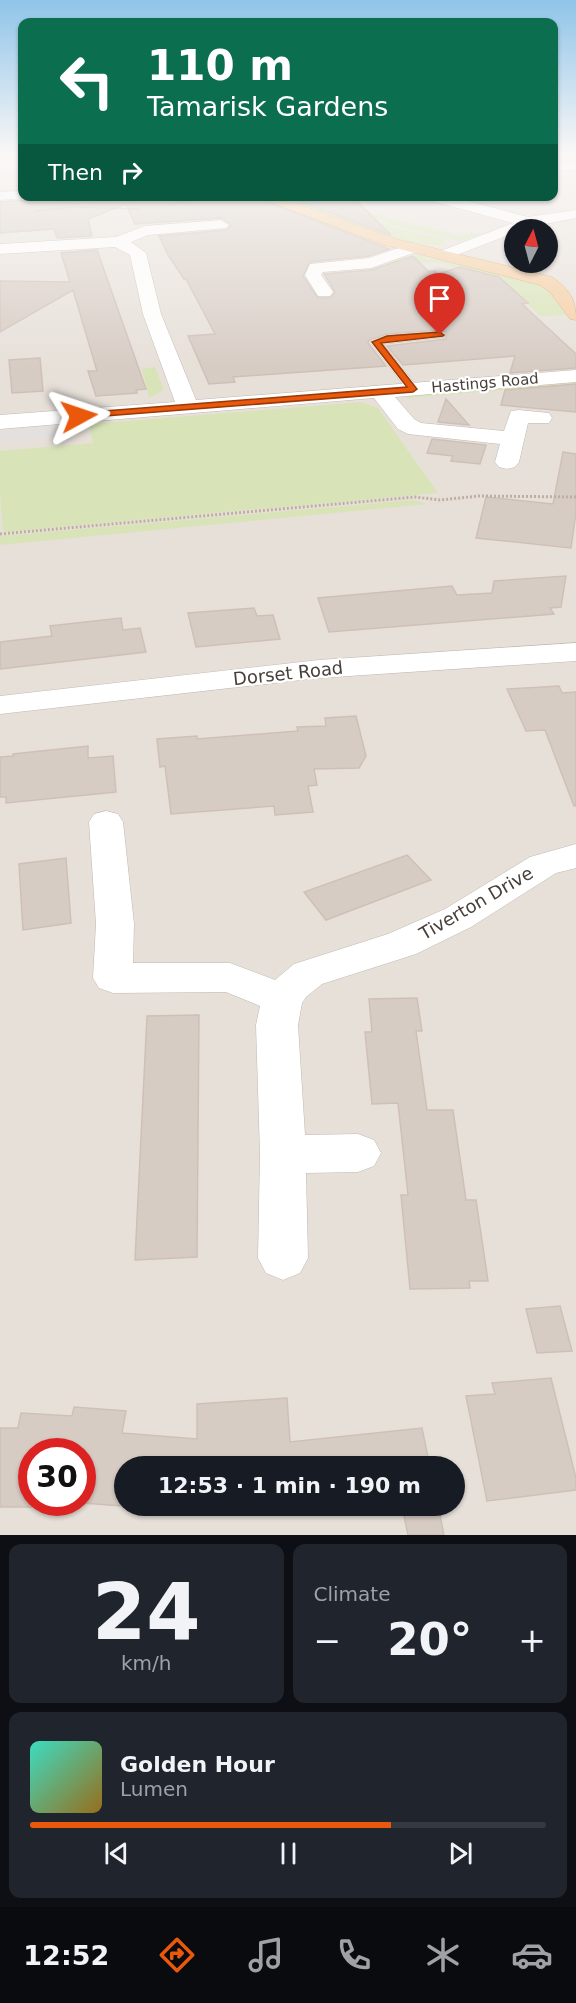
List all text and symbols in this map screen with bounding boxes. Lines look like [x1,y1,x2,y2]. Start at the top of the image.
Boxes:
text: 110 m [147,41,293,90]
icon: left [48,42,126,120]
text: Tamarisk Gardens [147,91,388,122]
icon: right [115,156,148,189]
text: Then [48,160,103,185]
north arrow [504,219,558,273]
map controls [504,219,558,273]
pin [414,273,465,335]
icon: arrive [423,282,456,315]
street label: Hastings Road [431,369,539,397]
position arrow [47,384,111,448]
street label: Dorset Road [232,657,344,689]
street label: Tiverton Drive [415,862,537,945]
speed limit sign: 30 [18,1438,96,1516]
text: 12:53 · 1 min · 190 m [158,1473,421,1498]
text: 24 [92,1567,201,1657]
text: Climate [314,1582,390,1606]
text: 20° [387,1613,472,1666]
text: − [314,1621,341,1660]
text: + [518,1621,546,1660]
text: km/h [121,1651,171,1675]
text: Golden Hour [120,1752,275,1777]
text: Lumen [120,1777,188,1801]
icon: previous [100,1837,133,1870]
icon: pause [272,1837,305,1870]
icon: next [444,1837,477,1870]
icon: directions [156,1934,198,1976]
icon: music [245,1934,287,1976]
icon: phone [333,1934,375,1976]
icon: climate [422,1934,464,1976]
icon: car [511,1934,553,1976]
text: 12:52 [23,1940,109,1971]

